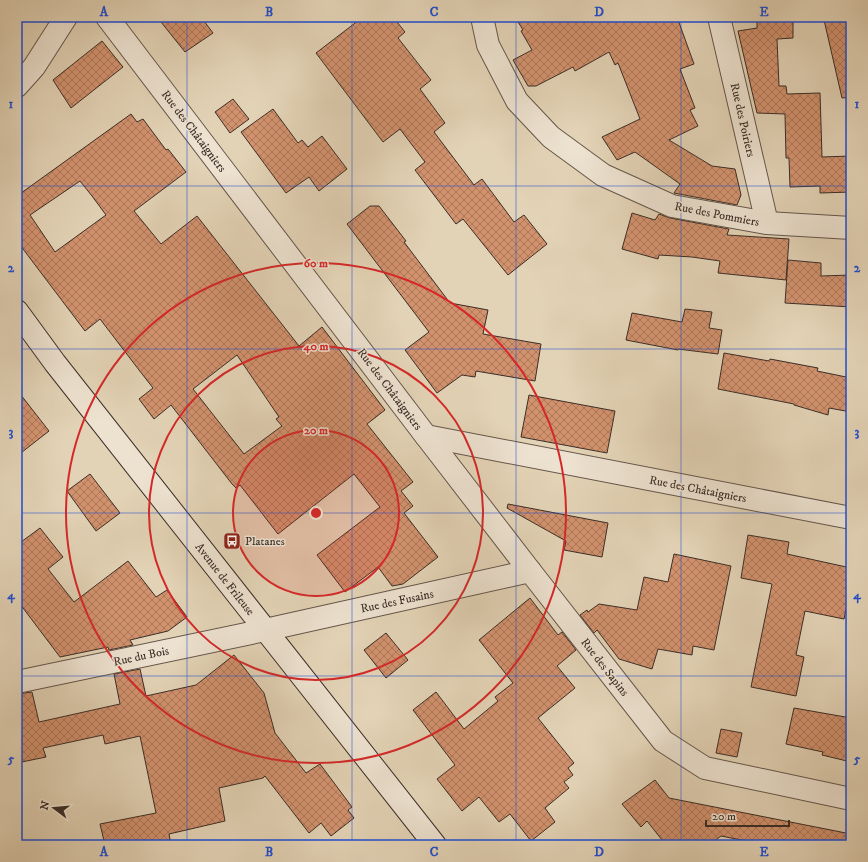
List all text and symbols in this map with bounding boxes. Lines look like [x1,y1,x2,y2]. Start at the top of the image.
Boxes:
text: A [99,4,109,20]
text: B [265,4,273,20]
text: C [430,4,439,20]
text: D [594,4,604,20]
text: E [759,4,769,20]
street label: Rue des Poiriers [727,82,758,159]
street label: Rue des Châtaigniers [158,87,229,175]
text: 1 [9,96,14,112]
text: 1 [855,96,860,112]
street label: Rue des Pommiers [673,199,761,230]
text: 60 m [304,256,328,271]
text: 2 [8,260,15,276]
text: 2 [854,260,861,276]
text: 40 m [303,339,328,354]
street label: Rue des Châtaigniers [354,345,425,433]
text: 20 m [304,423,328,438]
text: 3 [9,424,14,440]
text: 3 [855,424,860,440]
street label: Rue des Châtaigniers [648,473,748,506]
centre of rings [309,506,323,520]
bus stop icon: Platanes [222,531,242,551]
place label: Platanes [245,534,285,549]
street label: Avenue de Frileuse [192,540,258,619]
street label: Rue des Fusains [359,586,435,617]
text: 4 [6,587,15,604]
text: 4 [852,587,861,604]
street label: Rue des Sapins [577,635,632,699]
street label: Rue du Bois [112,643,170,670]
text: 5 [7,751,15,767]
text: 5 [853,751,861,767]
north arrow [34,788,74,828]
text: N [37,799,53,812]
scale bar [706,802,789,828]
text: 20 m [712,809,736,824]
text: A [99,844,109,860]
text: B [265,844,273,860]
text: C [430,844,439,860]
text: D [594,844,604,860]
text: E [759,844,769,860]

